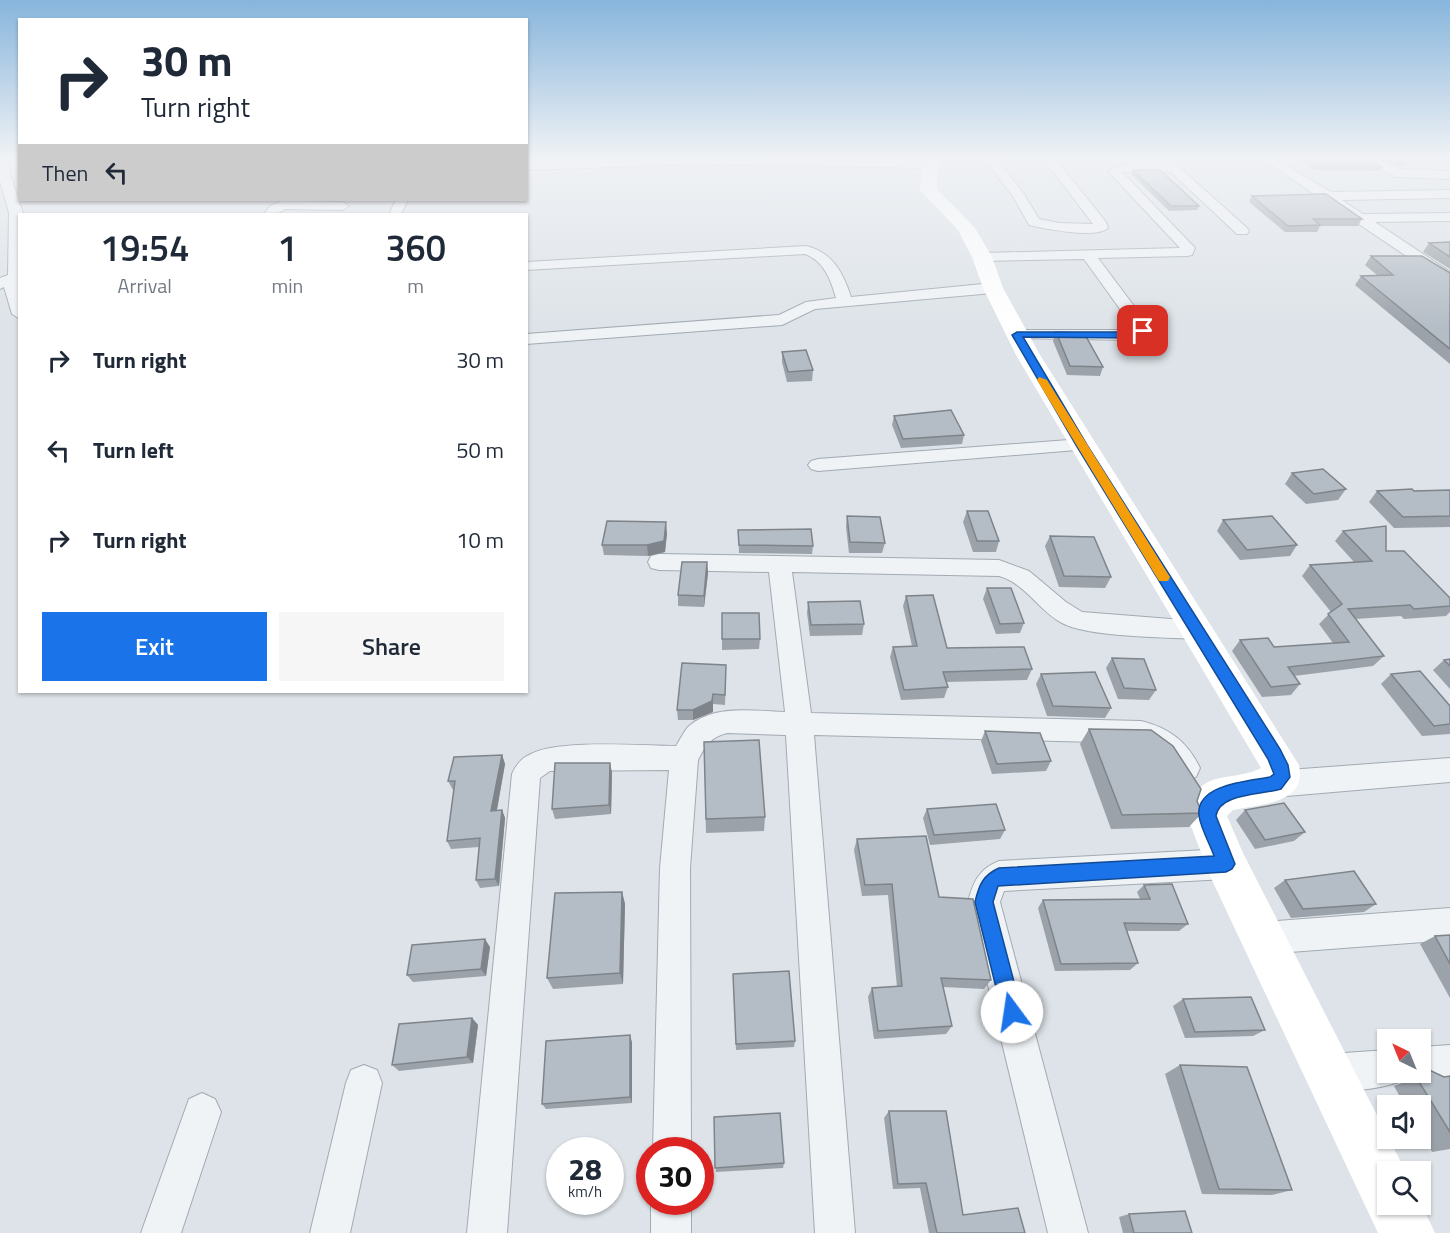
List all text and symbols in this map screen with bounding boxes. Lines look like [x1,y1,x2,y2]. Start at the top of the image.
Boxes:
text: 30 m [141,28,233,92]
icon: right [42,42,120,120]
text: Turn right [141,86,250,127]
text: Then [42,156,88,190]
icon: left [100,156,133,189]
text: 19:54 [100,220,189,275]
text: 1 [277,220,297,275]
text: 360 [385,220,446,275]
text: Arrival [118,270,172,301]
text: min [271,270,303,301]
text: m [407,270,424,301]
pin [1117,305,1168,356]
icon: arrive [1126,314,1159,347]
text: Turn right [93,343,187,377]
text: 30 m [456,343,504,377]
icon: right [42,344,75,377]
text: Turn left [93,433,174,467]
text: 50 m [456,433,504,467]
icon: left [42,434,75,467]
text: Turn right [93,523,187,557]
text: 10 m [456,523,504,557]
icon: right [42,524,75,557]
button: Exit [42,612,267,681]
button: Share [279,612,504,681]
position arrow [980,980,1044,1044]
north arrow [1377,1029,1431,1083]
map controls [1377,1029,1431,1215]
button: sound [1377,1095,1431,1149]
speed limit sign: 30 [636,1137,714,1215]
text: 28 [568,1146,602,1192]
button: search [1377,1161,1431,1215]
text: km/h [568,1180,602,1203]

